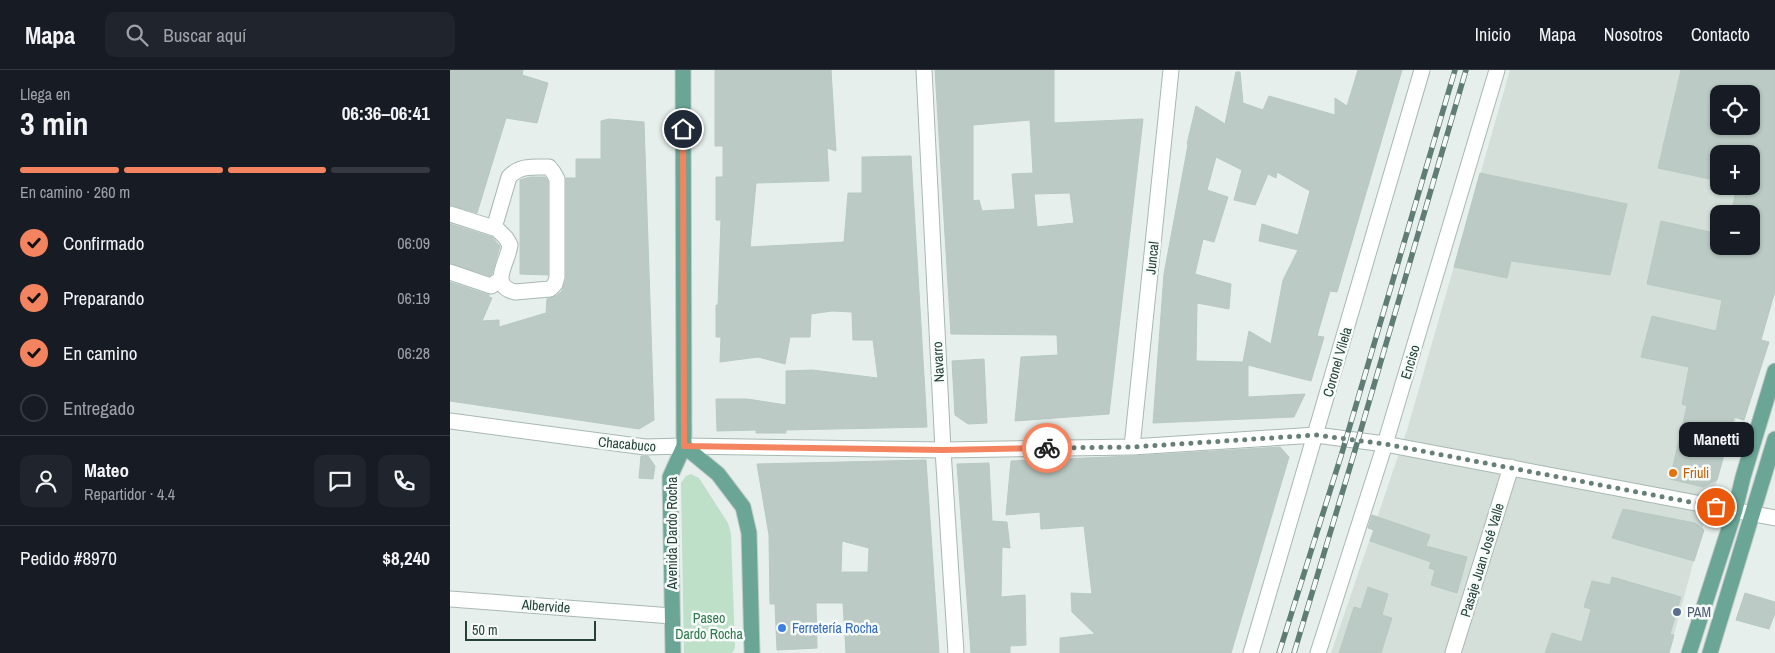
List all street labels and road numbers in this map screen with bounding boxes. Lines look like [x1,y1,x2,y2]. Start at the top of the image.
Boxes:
street label: Juncal [1141,241,1163,275]
street label: Coronel Vilela [1318,324,1356,399]
street label: Navarro [928,341,948,383]
street label: Enciso [1396,343,1424,381]
street label: Chacabuco [597,433,657,455]
street label: Avenida Dardo Rocha [663,476,681,590]
street label: Pasaje Juan José Valle [1456,501,1508,619]
street label: Albervide [520,595,571,617]

